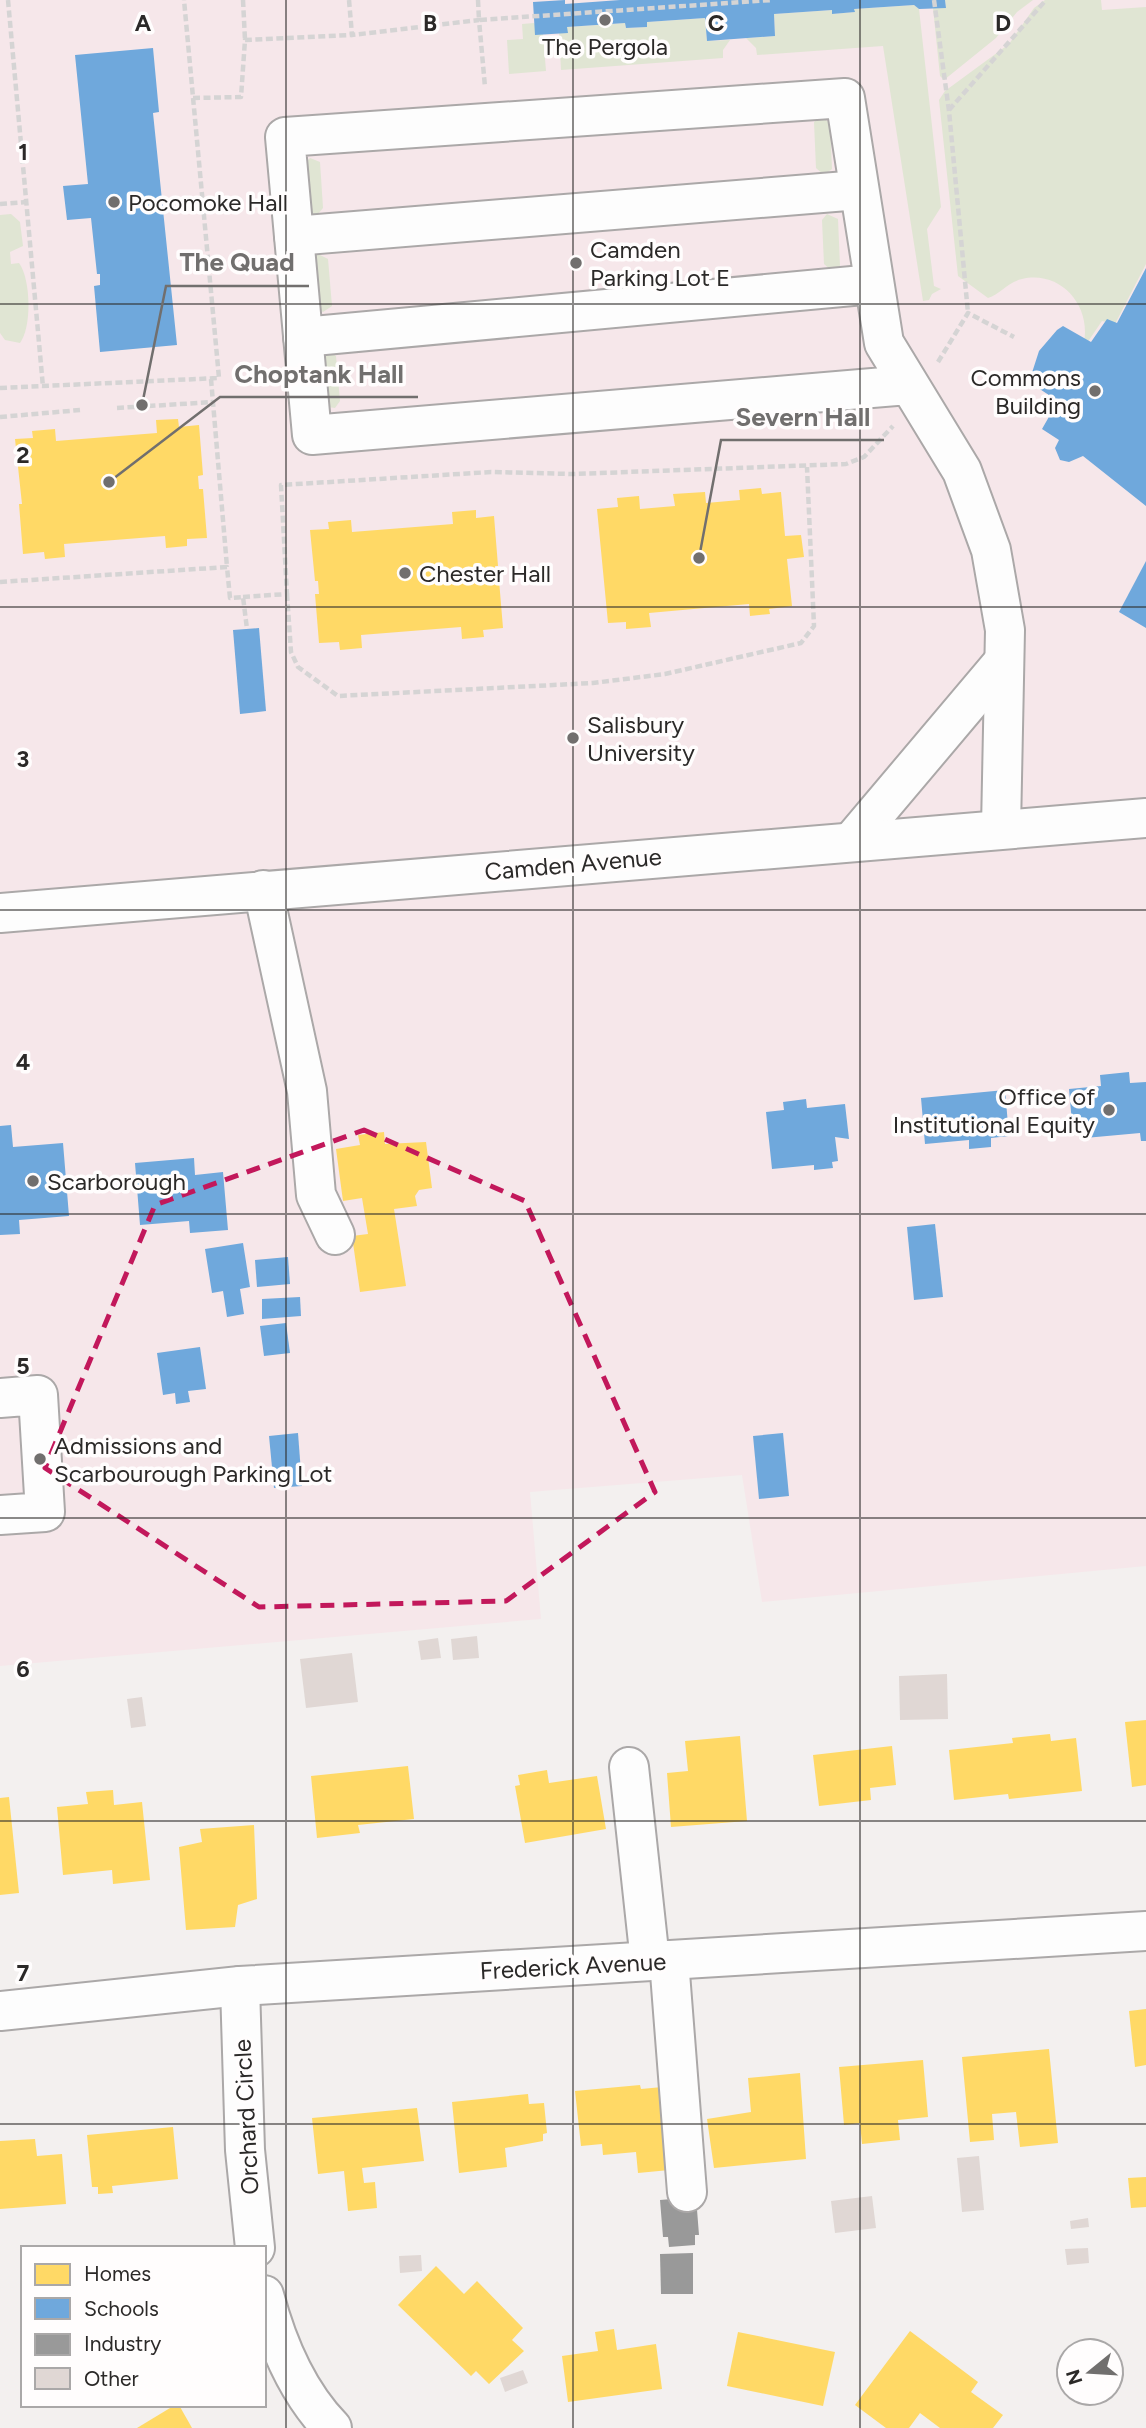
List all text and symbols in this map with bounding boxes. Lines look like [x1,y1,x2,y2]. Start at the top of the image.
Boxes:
text: A [135,9,152,37]
text: B [423,9,437,37]
text: C [708,9,725,37]
text: D [995,9,1011,37]
marker: The Pergola [597,12,613,28]
place label: The Pergola [542,32,668,61]
text: 1 [18,138,28,166]
place label: Pocomoke Hall [128,188,288,217]
marker: Pocomoke Hall [106,194,122,210]
place label: Camden Parking Lot E [590,235,730,292]
callout: The Quad [166,239,309,286]
text: The Quad [179,246,295,278]
marker: Camden Parking Lot E [568,255,584,271]
callout: Choptank Hall [220,350,418,397]
text: Choptank Hall [234,358,404,390]
place label: Commons Building [970,363,1081,420]
marker: Commons Building [1087,383,1103,399]
callout: Severn Hall [721,393,884,440]
text: Severn Hall [735,401,871,433]
text: 2 [16,441,30,469]
place label: Chester Hall [419,559,551,588]
marker: Chester Hall [397,565,413,581]
place label: Salisbury University [587,710,695,767]
marker: Salisbury University [565,730,581,746]
text: 3 [17,745,29,773]
street label: Camden Avenue [483,842,663,886]
text: 4 [16,1048,30,1076]
place label: Office of Institutional Equity [893,1082,1095,1139]
marker: Office of Institutional Equity [1101,1102,1117,1118]
place label: Scarborough [47,1167,186,1196]
marker: Scarborough [25,1173,41,1189]
text: 5 [16,1352,30,1380]
place label: Admissions and Scarbourough Parking Lot [54,1431,332,1488]
marker: Admissions and Scarbourough Parking Lot [32,1451,48,1467]
text: 6 [16,1655,30,1683]
street label: Frederick Avenue [479,1947,667,1985]
text: 7 [17,1959,30,1987]
street label: Orchard Circle [227,2038,265,2196]
legend [21,2246,266,2407]
text: Homes [84,2261,151,2286]
text: Schools [84,2296,159,2321]
text: Industry [84,2331,161,2356]
north arrow [1055,2337,1125,2407]
text: Other [84,2366,139,2391]
text: N [1061,2367,1088,2388]

